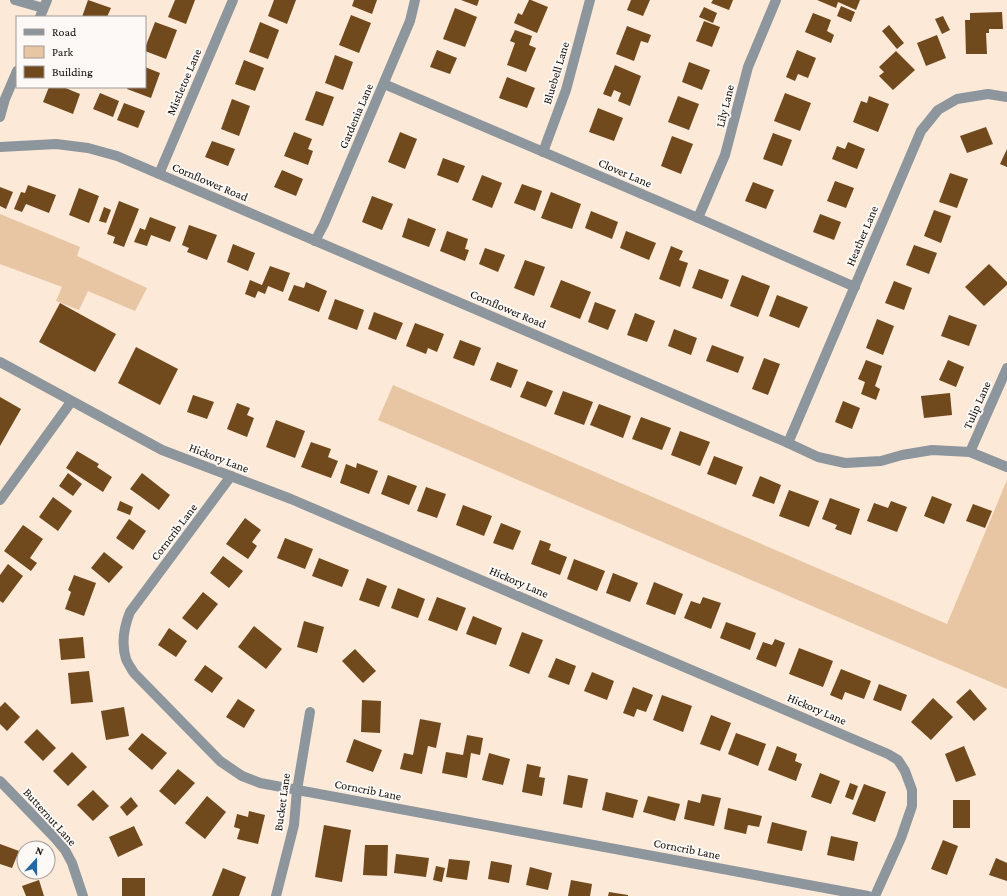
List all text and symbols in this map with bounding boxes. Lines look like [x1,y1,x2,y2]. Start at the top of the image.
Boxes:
legend [16,16,146,88]
text: Road [52,25,77,39]
street label: Bluebell Lane [540,40,572,106]
text: Park [52,45,74,59]
street label: Mistletoe Lane [164,47,204,117]
text: Building [52,65,93,79]
street label: Gardenia Lane [336,81,376,151]
street label: Lily Lane [713,83,737,129]
street label: Clover Lane [596,155,654,191]
street label: Cornflower Road [170,160,251,205]
street label: Heather Lane [843,204,881,268]
street label: Cornflower Road [468,287,549,332]
street label: Tulip Lane [960,379,994,431]
street label: Hickory Lane [187,440,251,476]
street label: Corncrib Lane [148,501,200,563]
street label: Hickory Lane [487,563,551,601]
street label: Hickory Lane [785,690,849,728]
street label: Bucket Lane [271,772,293,832]
street label: Corncrib Lane [333,777,403,803]
street label: Butternut Lane [21,785,79,849]
street label: Corncrib Lane [652,836,722,862]
north arrow [16,840,56,880]
text: N [34,844,46,858]

